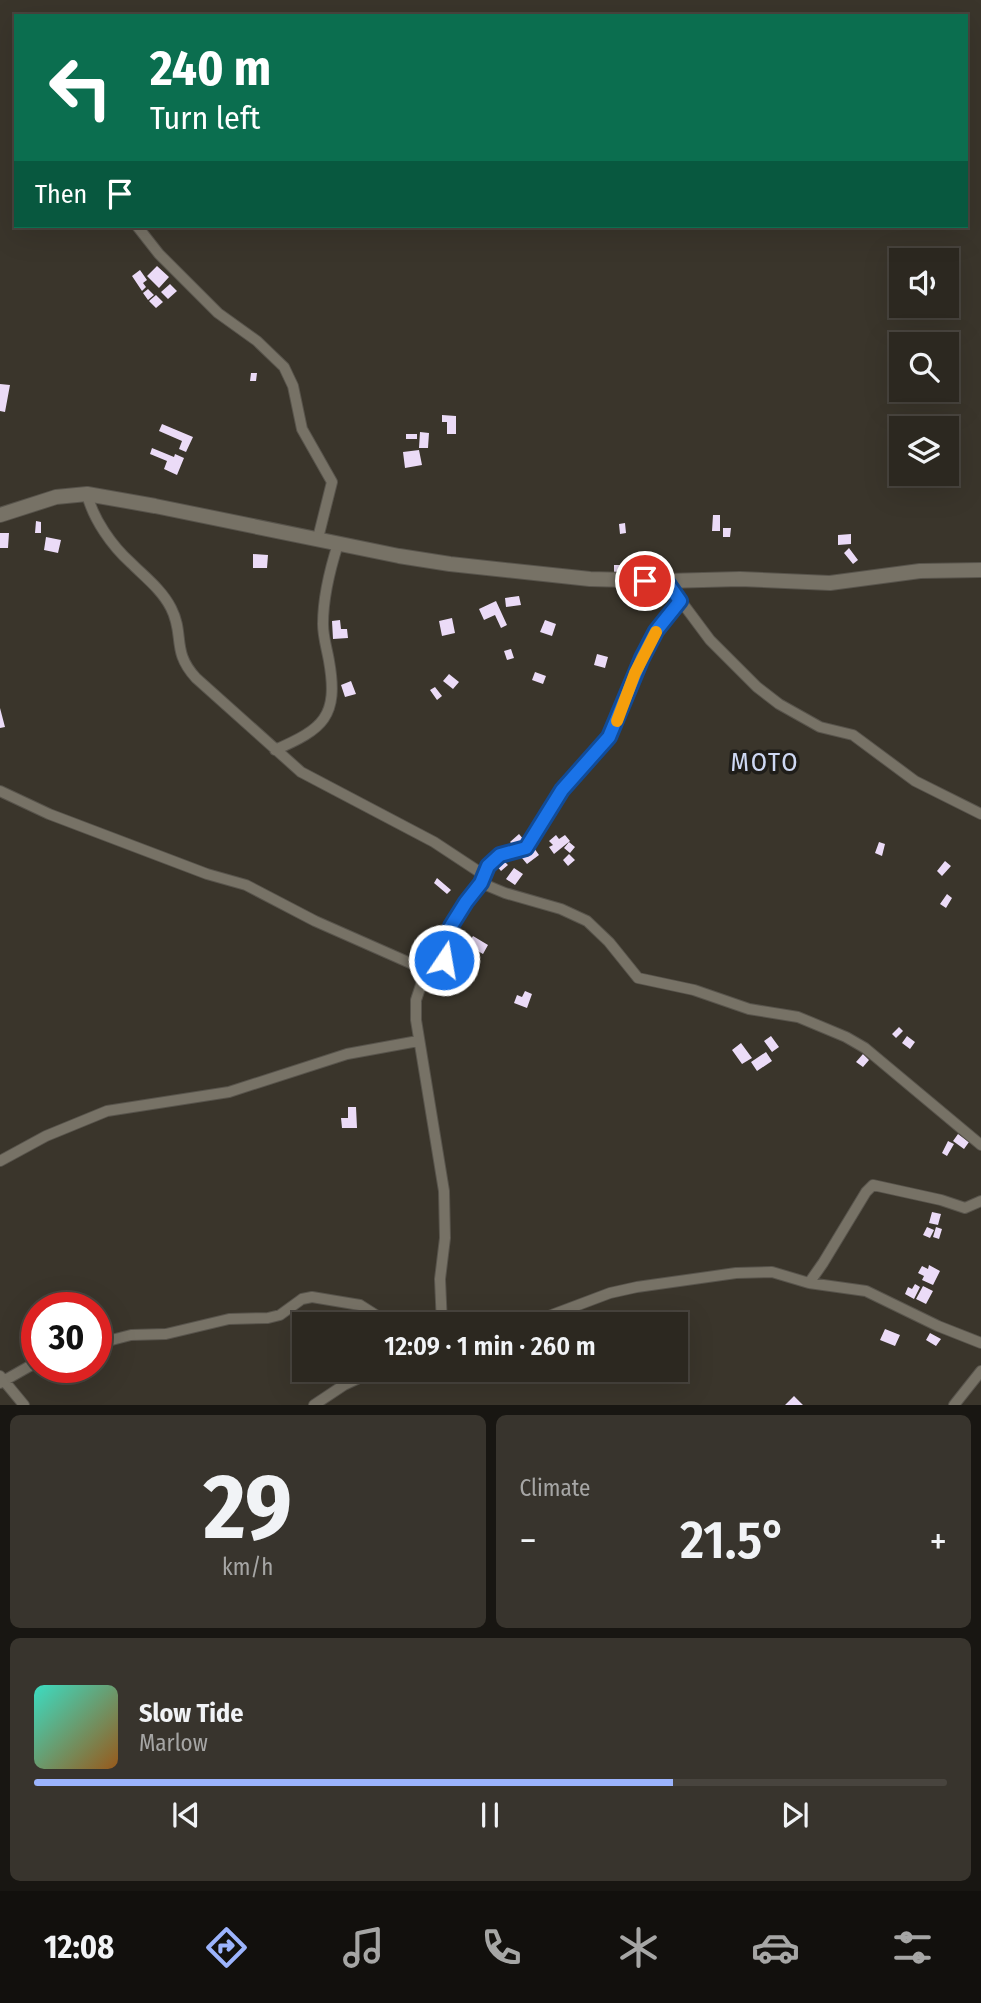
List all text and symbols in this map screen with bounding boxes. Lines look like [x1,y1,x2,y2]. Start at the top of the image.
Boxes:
text: 240 m [150,39,271,98]
icon: left [35,42,126,133]
text: Turn left [150,99,260,137]
icon: arrive [101,175,139,213]
text: Then [35,179,87,210]
map controls [889,248,959,486]
button: sound [889,248,959,318]
button: search [889,332,959,402]
button: layers [889,416,959,486]
pin [615,551,675,611]
icon: arrive [626,562,664,600]
district label: MOTO [730,747,800,778]
position arrow [407,923,481,997]
speed limit sign: 30 [21,1292,112,1383]
text: 12:09 · 1 min · 260 m [384,1331,596,1362]
text: 29 [203,1453,292,1562]
text: Climate [520,1474,590,1502]
text: 21.5° [680,1509,786,1572]
text: − [520,1518,537,1564]
text: + [930,1518,947,1564]
text: km/h [222,1553,273,1581]
text: Slow Tide [139,1698,243,1729]
text: Marlow [139,1729,208,1757]
icon: previous [167,1796,205,1834]
icon: pause [471,1796,509,1834]
icon: next [776,1796,814,1834]
icon: directions [202,1923,251,1972]
icon: music [339,1923,388,1972]
icon: phone [477,1923,526,1972]
icon: climate [614,1923,663,1972]
icon: car [751,1923,800,1972]
icon: filters [888,1923,937,1972]
text: 12:08 [44,1928,114,1966]

